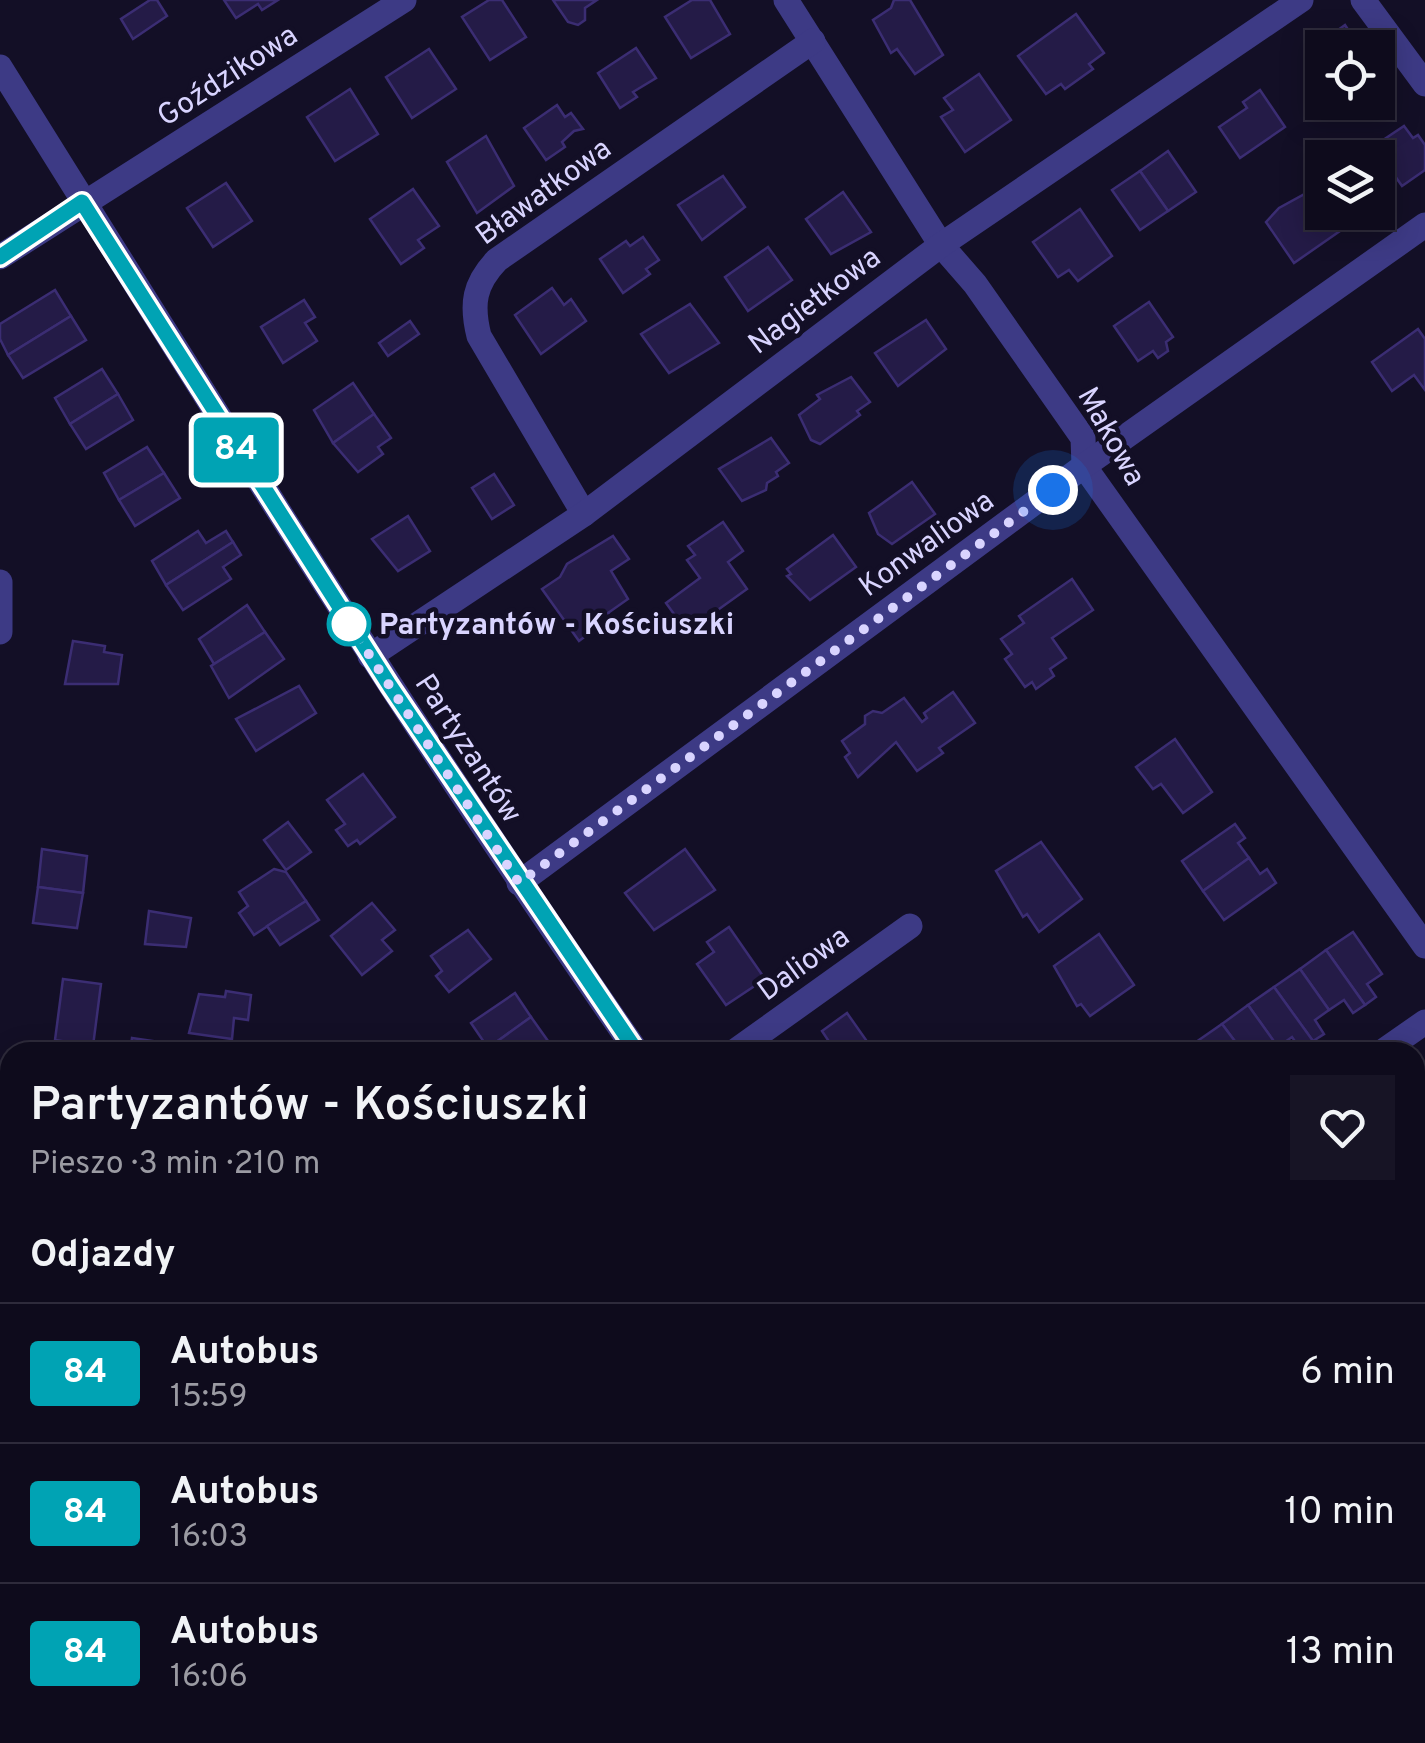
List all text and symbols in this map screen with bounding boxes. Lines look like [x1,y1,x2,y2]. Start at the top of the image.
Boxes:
street label: Goździkowa [151,18,306,136]
map controls [1305,30,1395,230]
button: locate [1305,30,1395,120]
street label: Bławatkowa [469,131,620,255]
button: layers [1305,140,1395,230]
street label: Nagietkowa [742,240,889,364]
street label: Makowa [1068,381,1152,493]
line badge: 84 [191,418,281,482]
text: 84 [214,428,258,472]
your location [1028,465,1078,515]
street label: Konwaliowa [853,484,1002,606]
marker: Partyzantów - Kościuszki [328,603,370,645]
place label: Partyzantów - Kościuszki [379,608,734,645]
street label: Partyzantów [405,668,529,831]
street label: Daliowa [751,919,858,1011]
button: heart [1290,1075,1395,1180]
text: Partyzantów - Kościuszki [30,1077,589,1137]
text: Pieszo · 3 min · 210 m [30,1145,320,1185]
text: Odjazdy [30,1232,176,1281]
text: Autobus [170,1329,319,1378]
text: 6 min [1300,1349,1395,1398]
text: 84 [63,1351,107,1395]
text: 15:59 [170,1378,248,1418]
text: Autobus [170,1469,319,1518]
text: 10 min [1284,1489,1395,1538]
text: 84 [63,1491,107,1535]
text: 16:03 [170,1518,248,1558]
text: Autobus [170,1609,319,1658]
text: 13 min [1286,1629,1395,1678]
text: 84 [63,1631,107,1675]
text: 16:06 [170,1658,248,1698]

